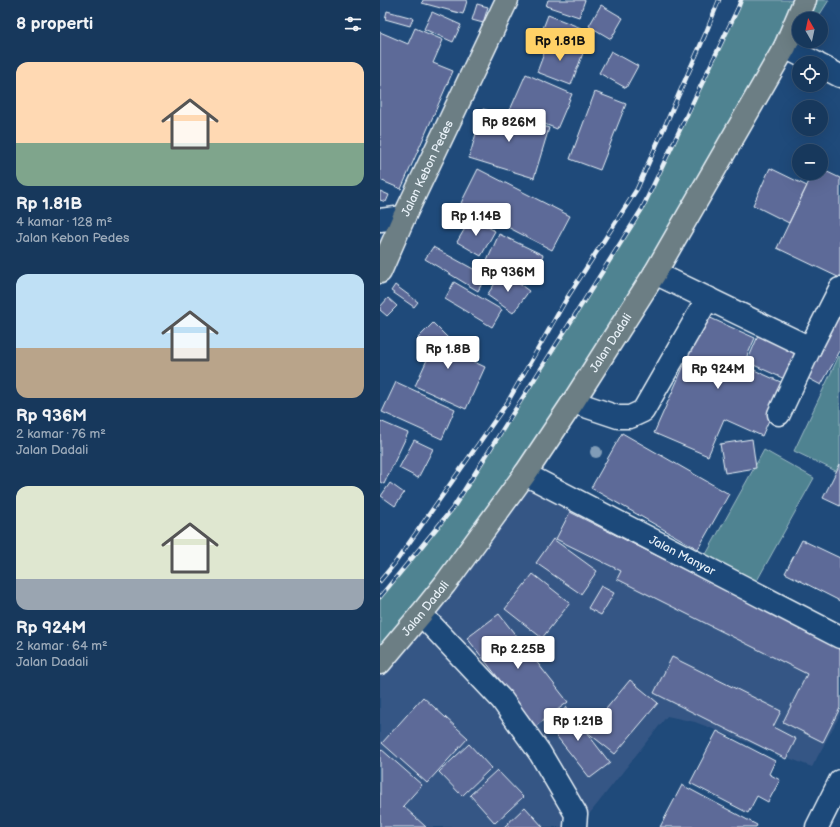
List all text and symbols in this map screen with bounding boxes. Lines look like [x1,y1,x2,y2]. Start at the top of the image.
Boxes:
north arrow [792,12,828,48]
map controls [792,12,828,180]
icon: filters [342,13,364,35]
text: 8 properti [16,14,93,34]
pin: Rp 1.81B [519,28,601,62]
text: Rp 1.81B [535,33,585,49]
button: locate [792,56,828,92]
icon: home [154,88,226,160]
button: + [792,100,828,136]
pin: Rp 826M [472,109,546,143]
text: Rp 826M [482,114,536,130]
street label: Jalan Kebon Pedes [398,118,456,219]
button: − [792,144,828,180]
text: Rp 1.81B [16,194,82,214]
pin: Rp 1.14B [435,203,517,237]
text: Rp 1.14B [451,208,501,224]
text: 4 kamar · 128 m² [16,214,112,230]
text: Jalan Kebon Pedes [16,230,129,246]
pin: Rp 936M [471,259,545,293]
text: Rp 936M [481,264,535,280]
icon: home [154,300,226,372]
street label: Jalan Dadali [586,310,635,375]
pin: Rp 1.8B [411,336,485,370]
text: Rp 1.8B [425,341,471,357]
pin: Rp 924M [681,356,755,390]
text: Rp 924M [691,361,745,377]
text: Rp 936M [16,406,87,426]
text: 2 kamar · 76 m² [16,426,106,442]
text: Jalan Dadali [16,442,88,458]
icon: home [154,512,226,584]
street label: Jalan Manyar [647,532,718,579]
street label: Jalan Dadali [398,578,452,639]
text: Rp 924M [16,618,86,638]
pin: Rp 2.25B [477,636,559,670]
text: 2 kamar · 64 m² [16,638,108,654]
text: Rp 2.25B [491,641,545,657]
text: Jalan Dadali [16,654,88,670]
pin: Rp 1.21B [537,708,619,742]
text: Rp 1.21B [553,713,603,729]

